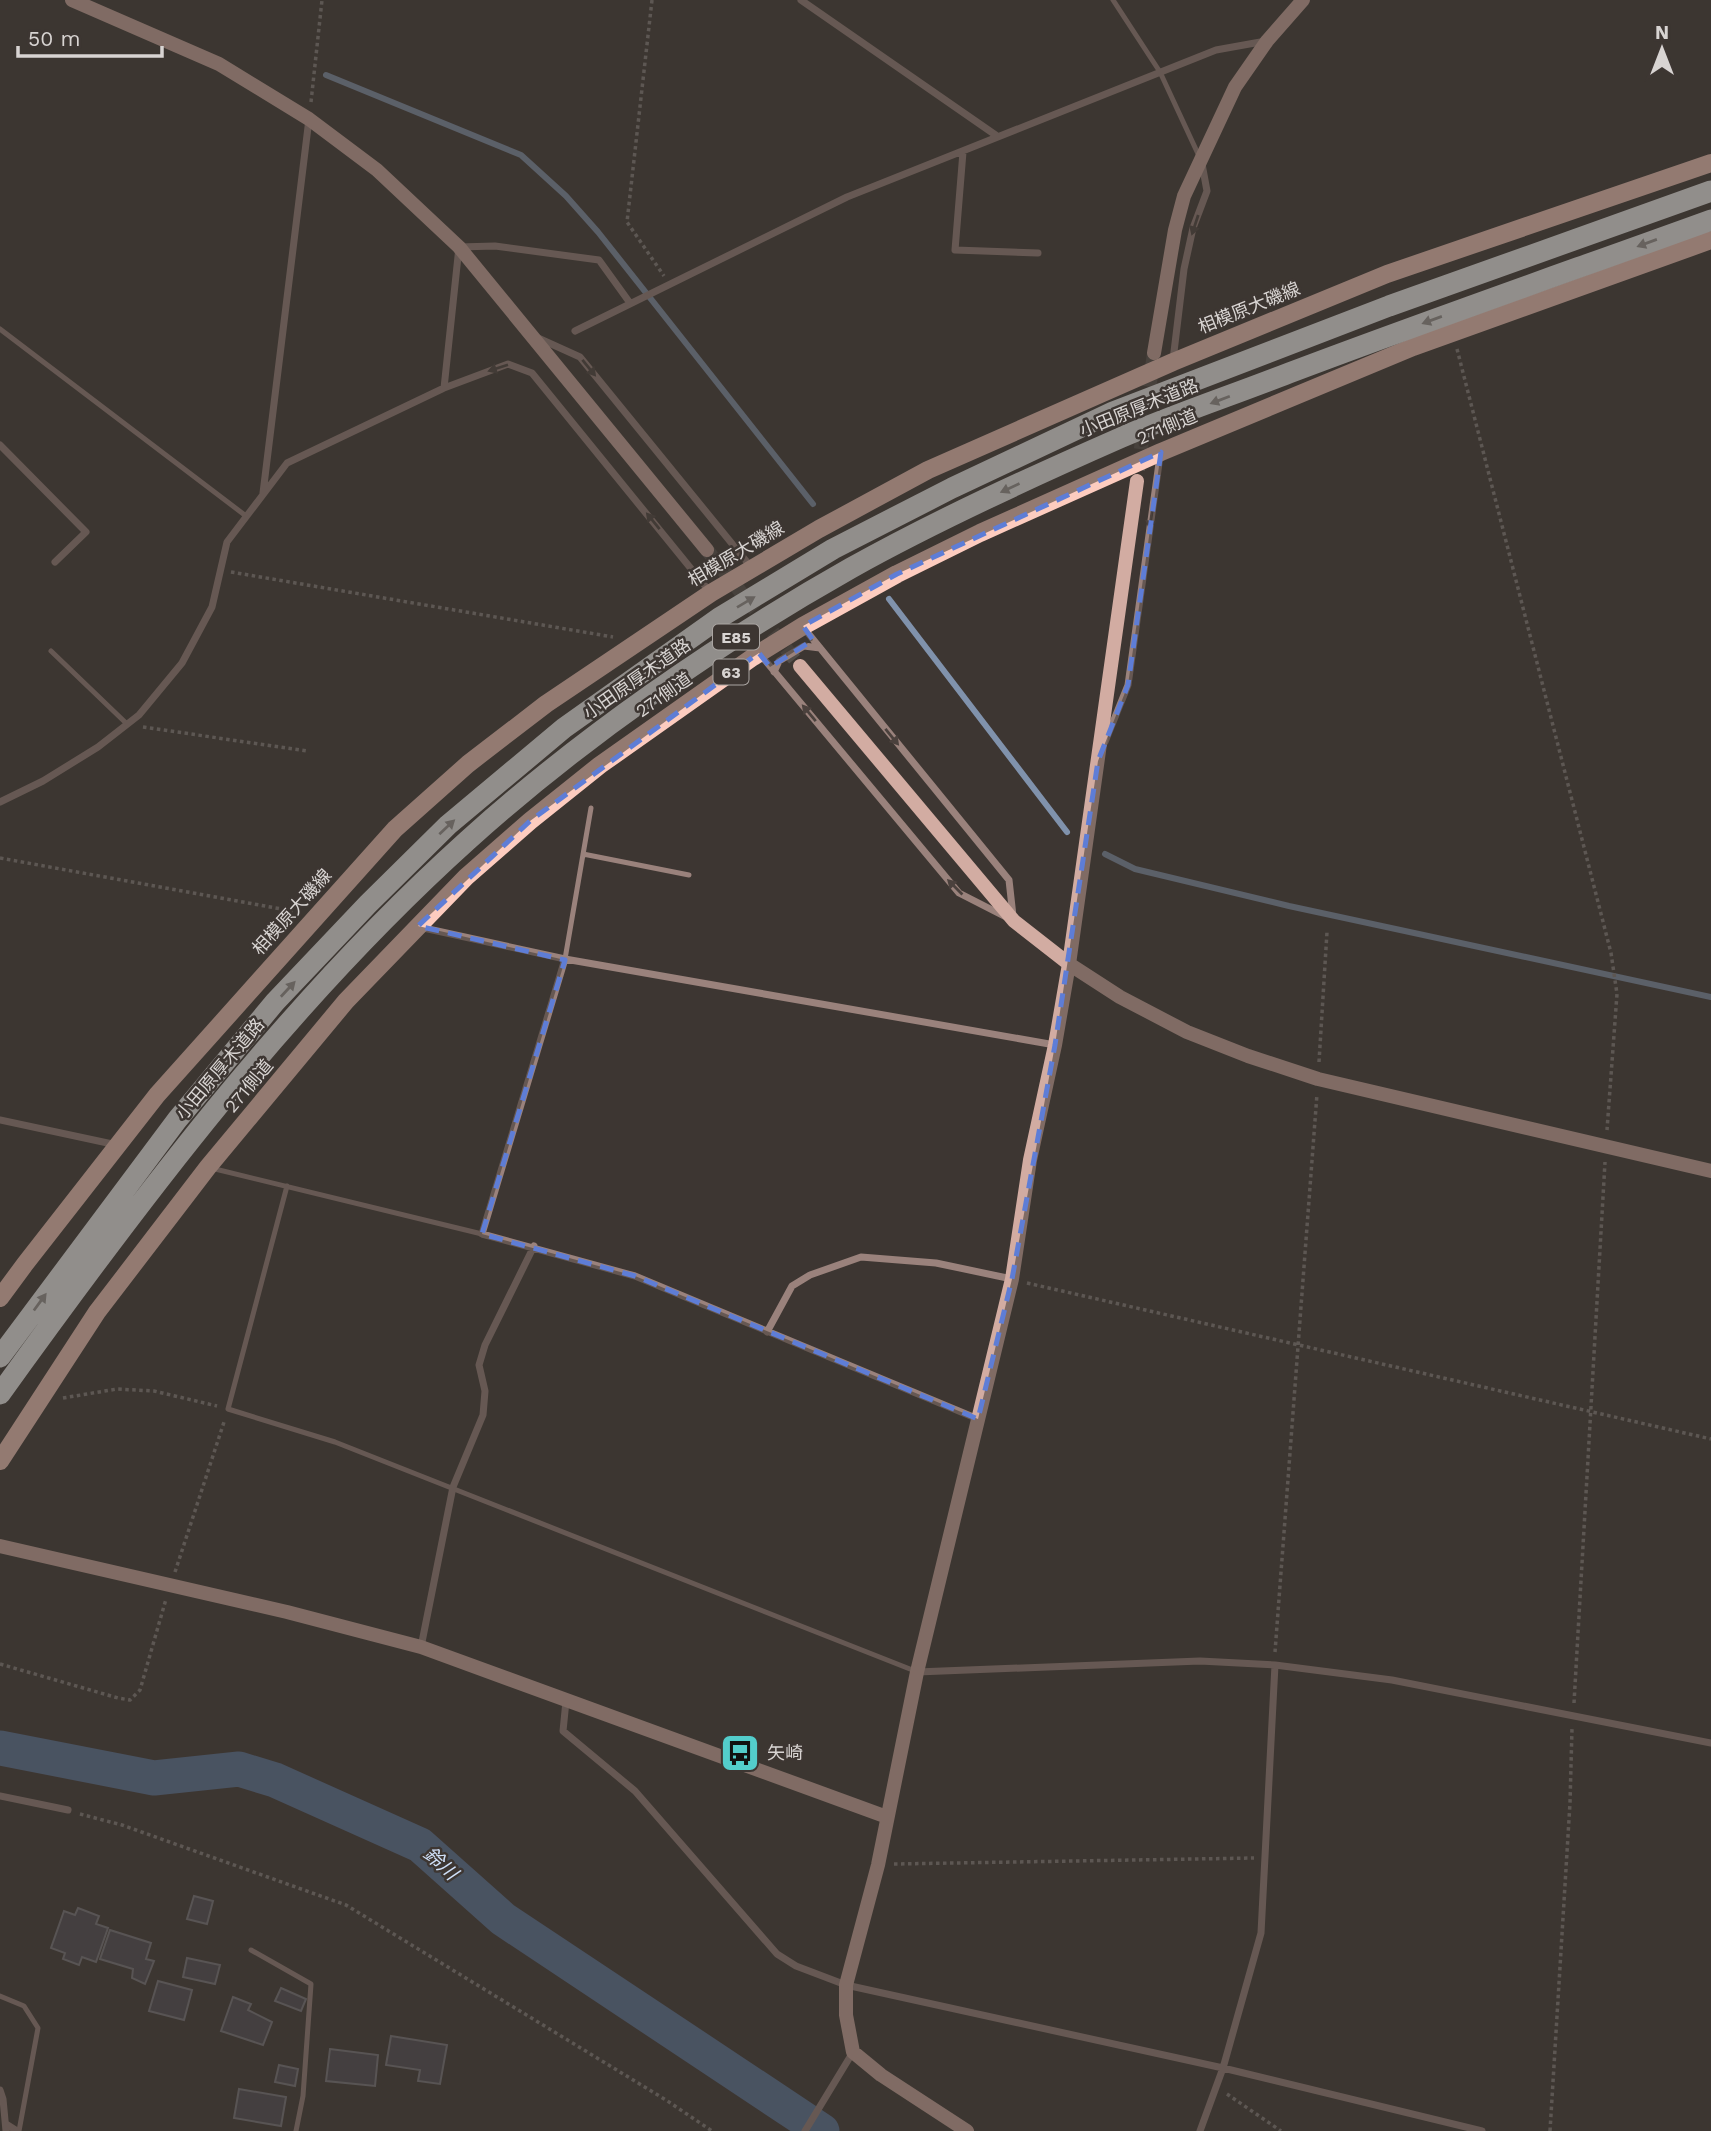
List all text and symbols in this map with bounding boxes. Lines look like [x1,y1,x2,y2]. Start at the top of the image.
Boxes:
scale bar [18,14,161,58]
north arrow [1627,14,1697,84]
text: N [1655,21,1669,44]
text: 50 m [28,26,80,51]
one-way arrow [1189,215,1200,236]
one-way arrow [1636,238,1657,249]
street label: 相模原大磯線 [1195,278,1303,338]
one-way arrow [1422,315,1443,326]
one-way arrow [581,359,596,376]
one-way arrow [488,363,509,374]
street label: 小田原厚木道路 [1076,374,1201,441]
one-way arrow [1209,394,1230,405]
street label: 271側道 [1134,405,1200,449]
one-way arrow [1000,482,1020,494]
one-way arrow [1145,508,1156,530]
one-way arrow [646,513,661,530]
street label: 相模原大磯線 [684,517,787,590]
one-way arrow [736,596,755,608]
road number: E85 [713,624,759,650]
street label: 小田原厚木道路 [579,634,694,723]
road number: 63 [714,660,748,684]
street label: 271側道 [632,668,696,721]
one-way arrow [802,705,817,722]
one-way arrow [884,728,899,745]
one-way arrow [438,819,455,835]
street label: 相模原大磯線 [248,865,336,959]
one-way arrow [947,879,964,896]
one-way arrow [279,981,295,998]
street label: 小田原厚木道路 [171,1014,268,1124]
street label: 271側道 [220,1055,277,1117]
one-way arrow [33,1293,47,1311]
bus stop icon: 矢崎 [719,1732,761,1774]
place label: 矢崎 [767,1742,803,1763]
water label: 鈴川 [419,1842,464,1886]

